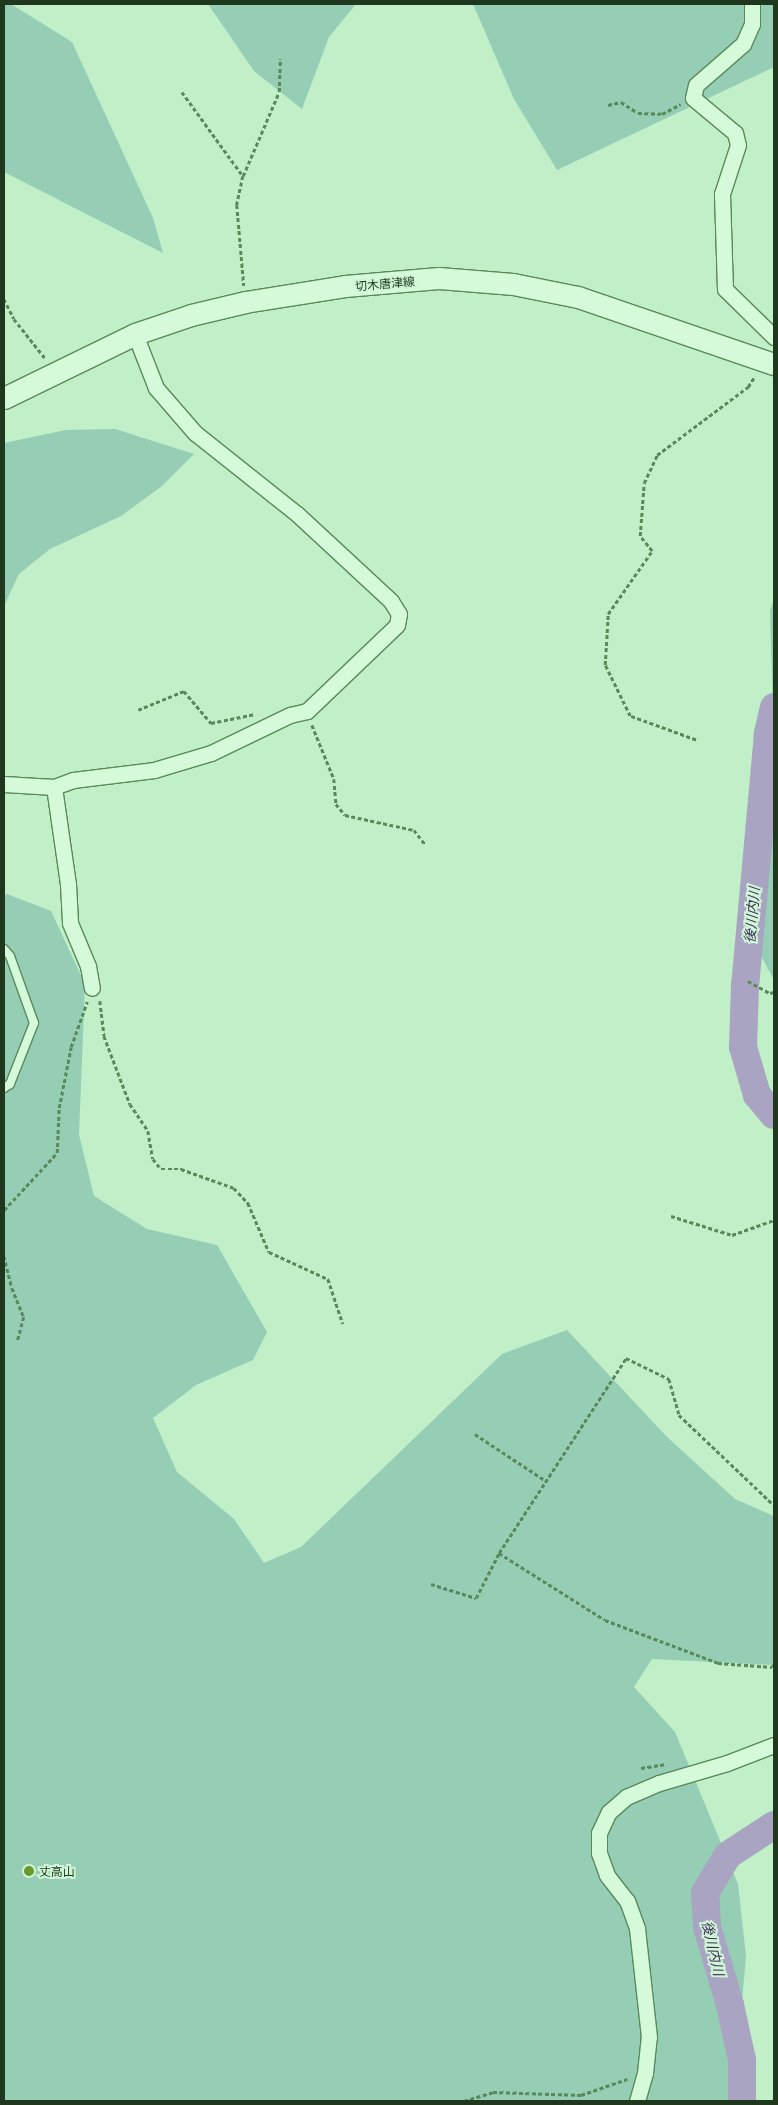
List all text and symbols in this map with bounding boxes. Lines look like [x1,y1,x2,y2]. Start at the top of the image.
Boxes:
street label: 切木唐津線 [354,273,416,293]
water label: 後川内川 [740,886,762,944]
place label: 丈高山 [39,1864,75,1878]
marker: 丈高山 [23,1865,35,1877]
water label: 後川内川 [700,1919,728,1977]

